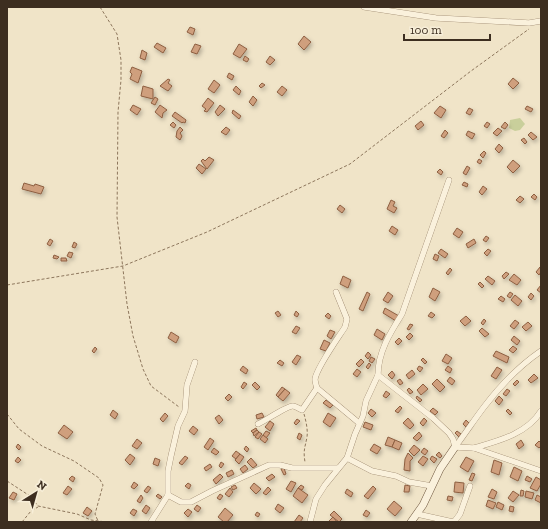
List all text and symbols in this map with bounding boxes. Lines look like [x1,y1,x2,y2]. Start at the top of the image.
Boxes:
scale bar [404,16,490,42]
text: 100 m [410,23,442,37]
north arrow [16,473,56,513]
text: N [34,478,49,494]

